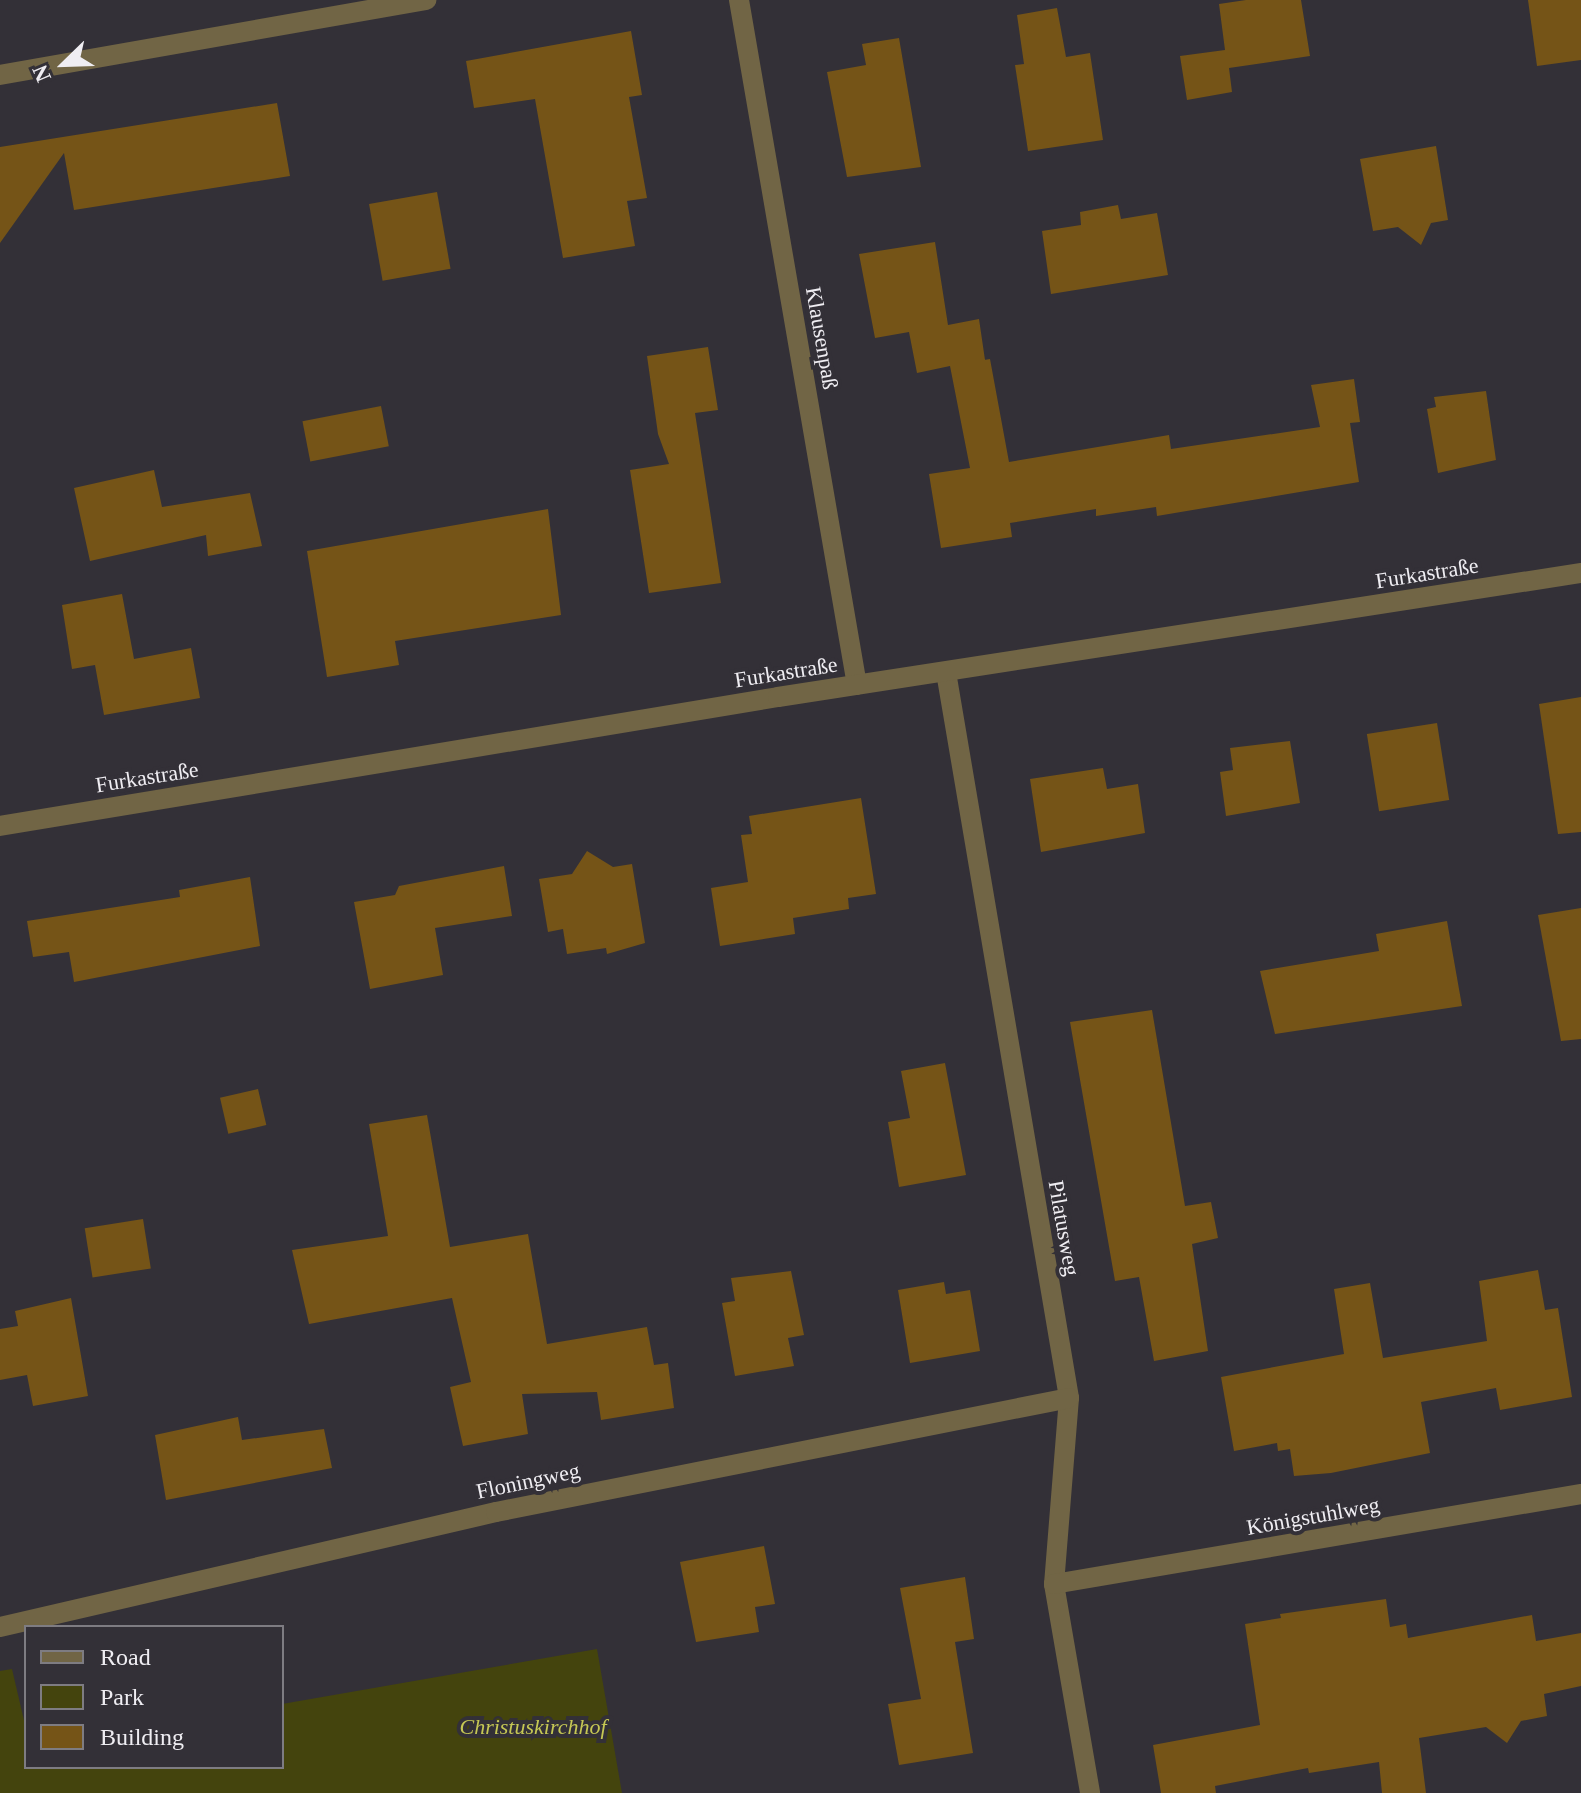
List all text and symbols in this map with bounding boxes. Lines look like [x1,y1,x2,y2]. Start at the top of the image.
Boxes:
north arrow [24,24,104,104]
text: N [27,61,56,86]
street label: Klausenpaß [800,285,844,391]
street label: Furkastraße [1374,552,1480,594]
street label: Furkastraße [733,651,839,693]
street label: Furkastraße [94,756,200,798]
street label: Pilatusweg [1043,1178,1085,1278]
street label: Floningweg [474,1457,582,1505]
street label: Königstuhlweg [1245,1491,1381,1541]
legend [24,1625,284,1769]
text: Road [100,1644,151,1670]
text: Park [100,1684,144,1710]
park label: Christuskirchhof [459,1714,607,1740]
text: Building [100,1724,184,1750]

